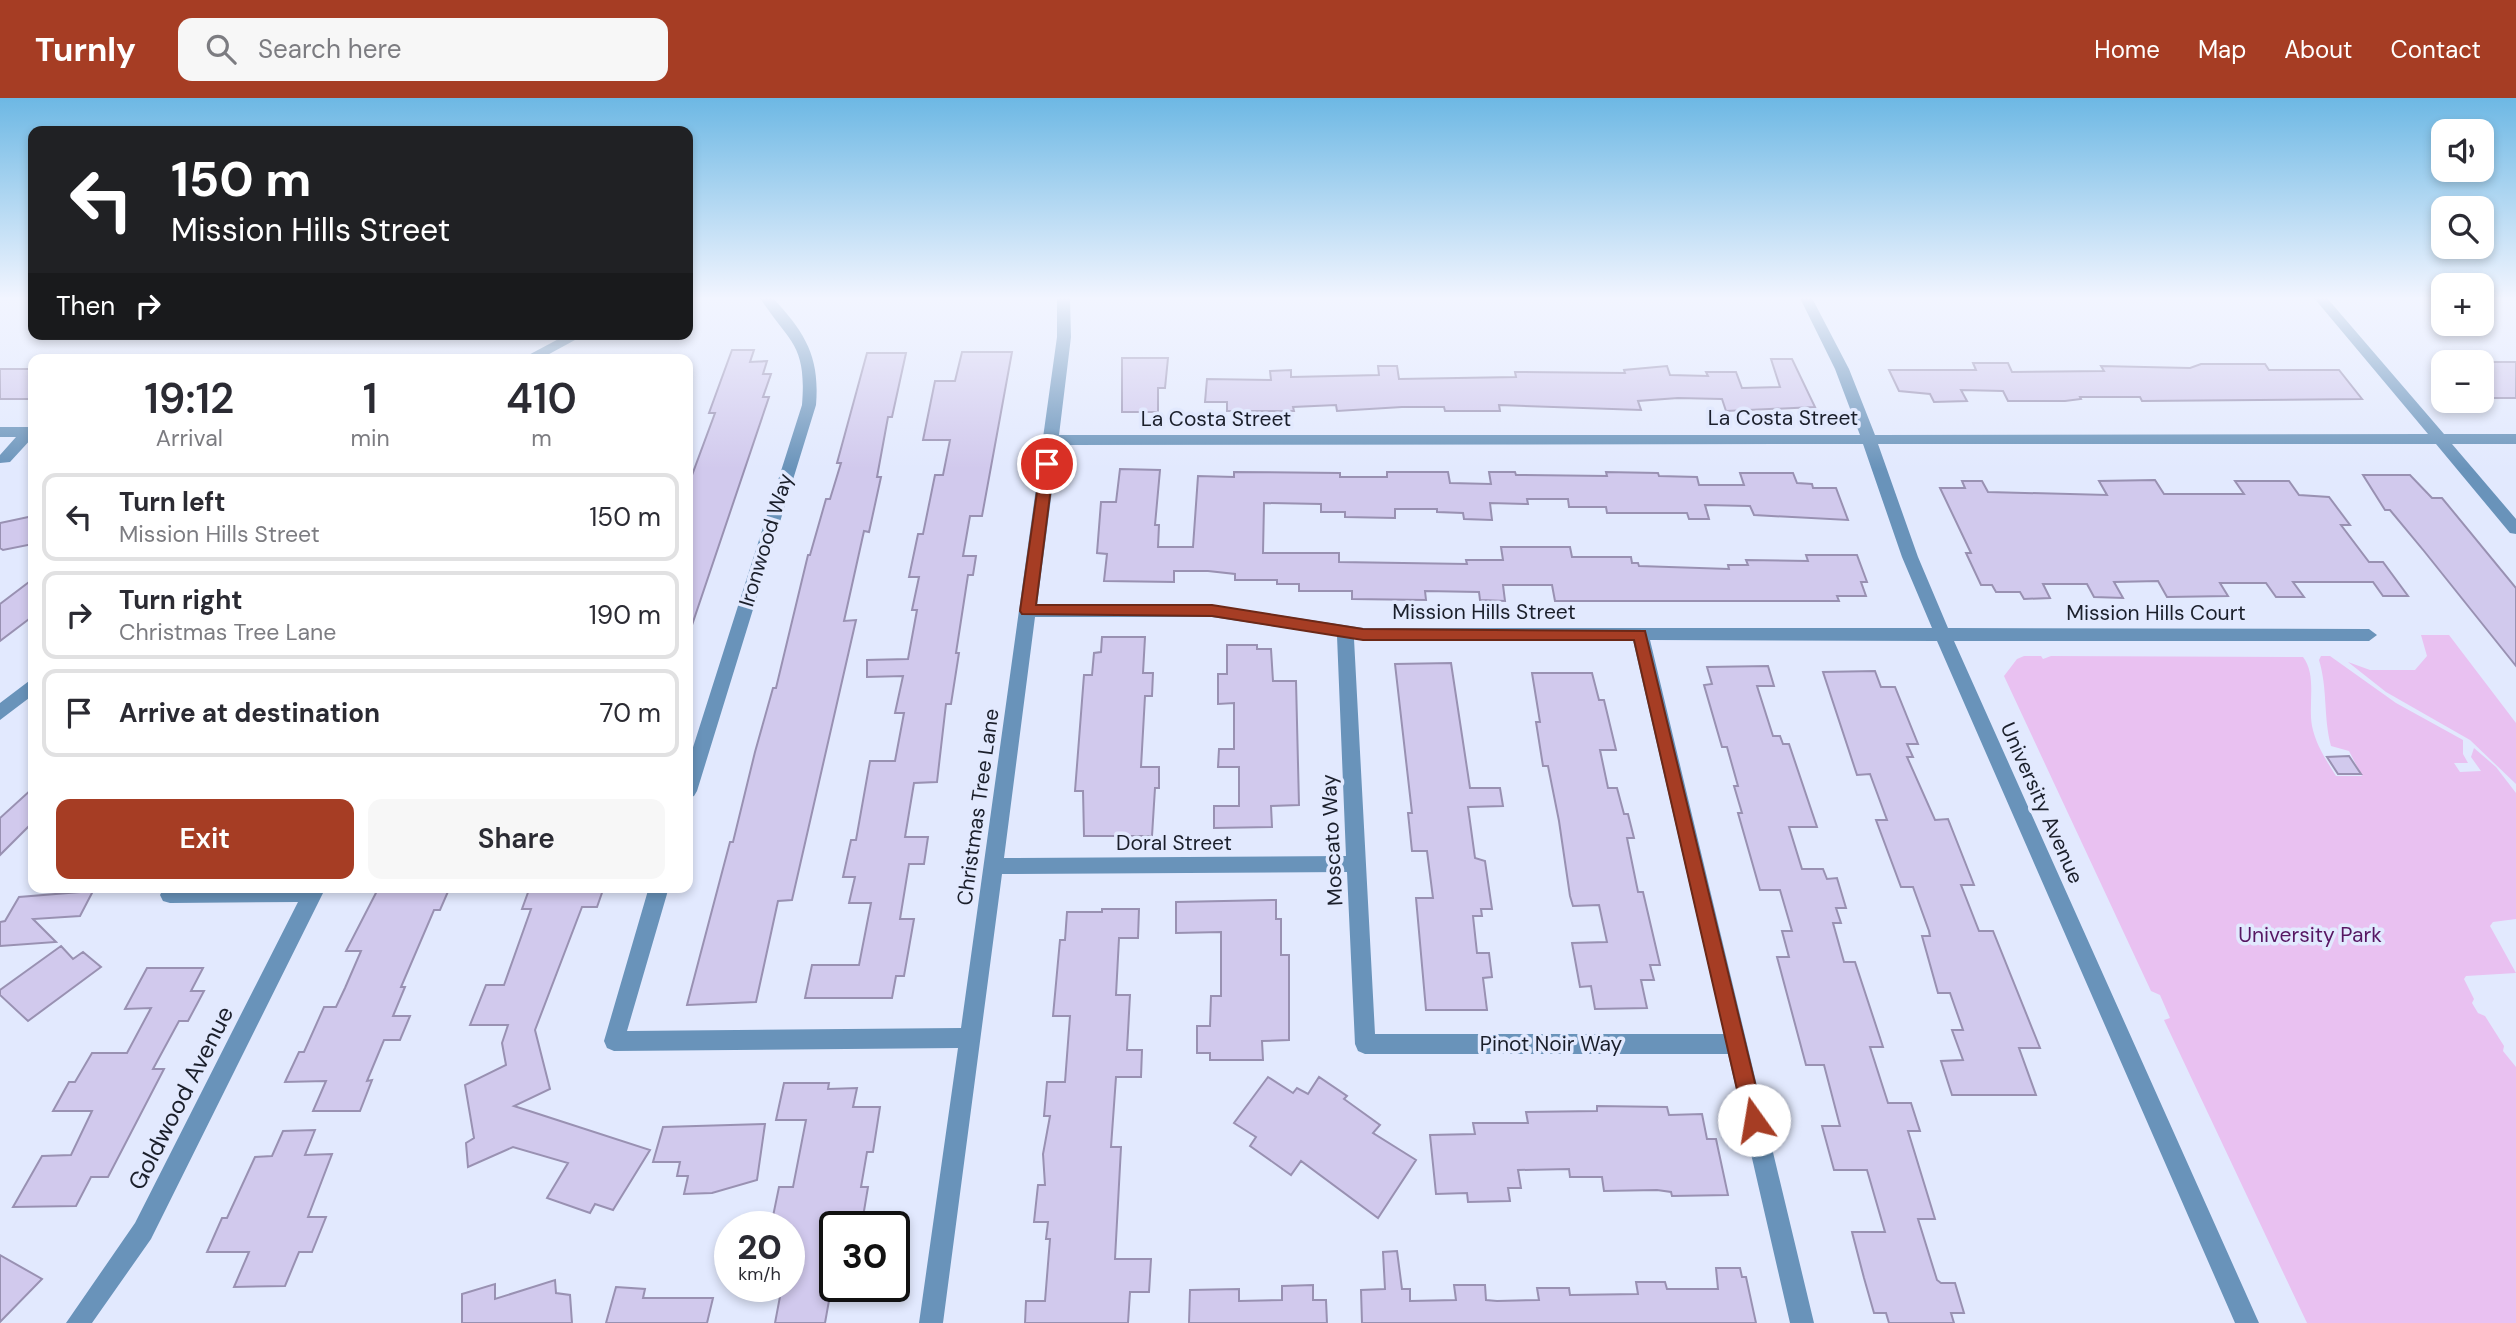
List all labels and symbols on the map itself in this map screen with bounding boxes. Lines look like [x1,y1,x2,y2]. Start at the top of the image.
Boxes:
street label: La Costa Street [1708,404,1858,432]
street label: La Costa Street [1141,405,1291,433]
pin [1017,434,1077,494]
street label: Ironwood Way [732,470,800,610]
street label: Mission Hills Street [1392,598,1576,626]
street label: Mission Hills Court [2066,599,2246,627]
street label: Christmas Tree Lane [950,707,1006,907]
street label: University Avenue [1994,718,2090,888]
street label: Moscato Way [1315,773,1349,907]
street label: Doral Street [1116,829,1232,857]
park label: University Park [2238,921,2382,949]
street label: Goldwood Avenue [121,1001,240,1195]
street label: Pinot Noir Way [1480,1030,1623,1058]
position arrow [1717,1083,1791,1157]
speed limit sign: 30 [819,1211,910,1302]

